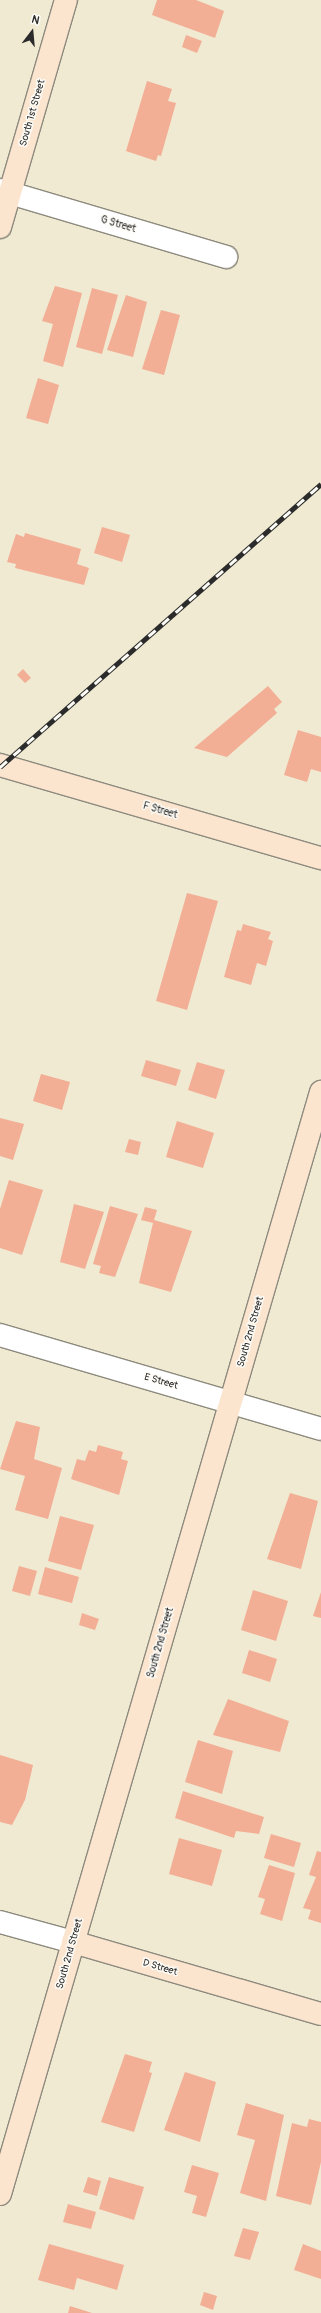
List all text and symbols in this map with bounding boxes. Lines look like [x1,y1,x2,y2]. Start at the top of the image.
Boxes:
north arrow [12,12,52,52]
text: N [30,13,41,27]
street label: South 1st Street [18,78,48,148]
street label: G Street [99,214,137,236]
street label: F Street [141,800,179,822]
street label: South 2nd Street [235,1295,267,1369]
street label: E Street [143,1371,179,1393]
street label: South 2nd Street [145,1606,177,1680]
street label: South 2nd Street [54,1917,86,1991]
street label: D Street [141,1957,179,1979]

